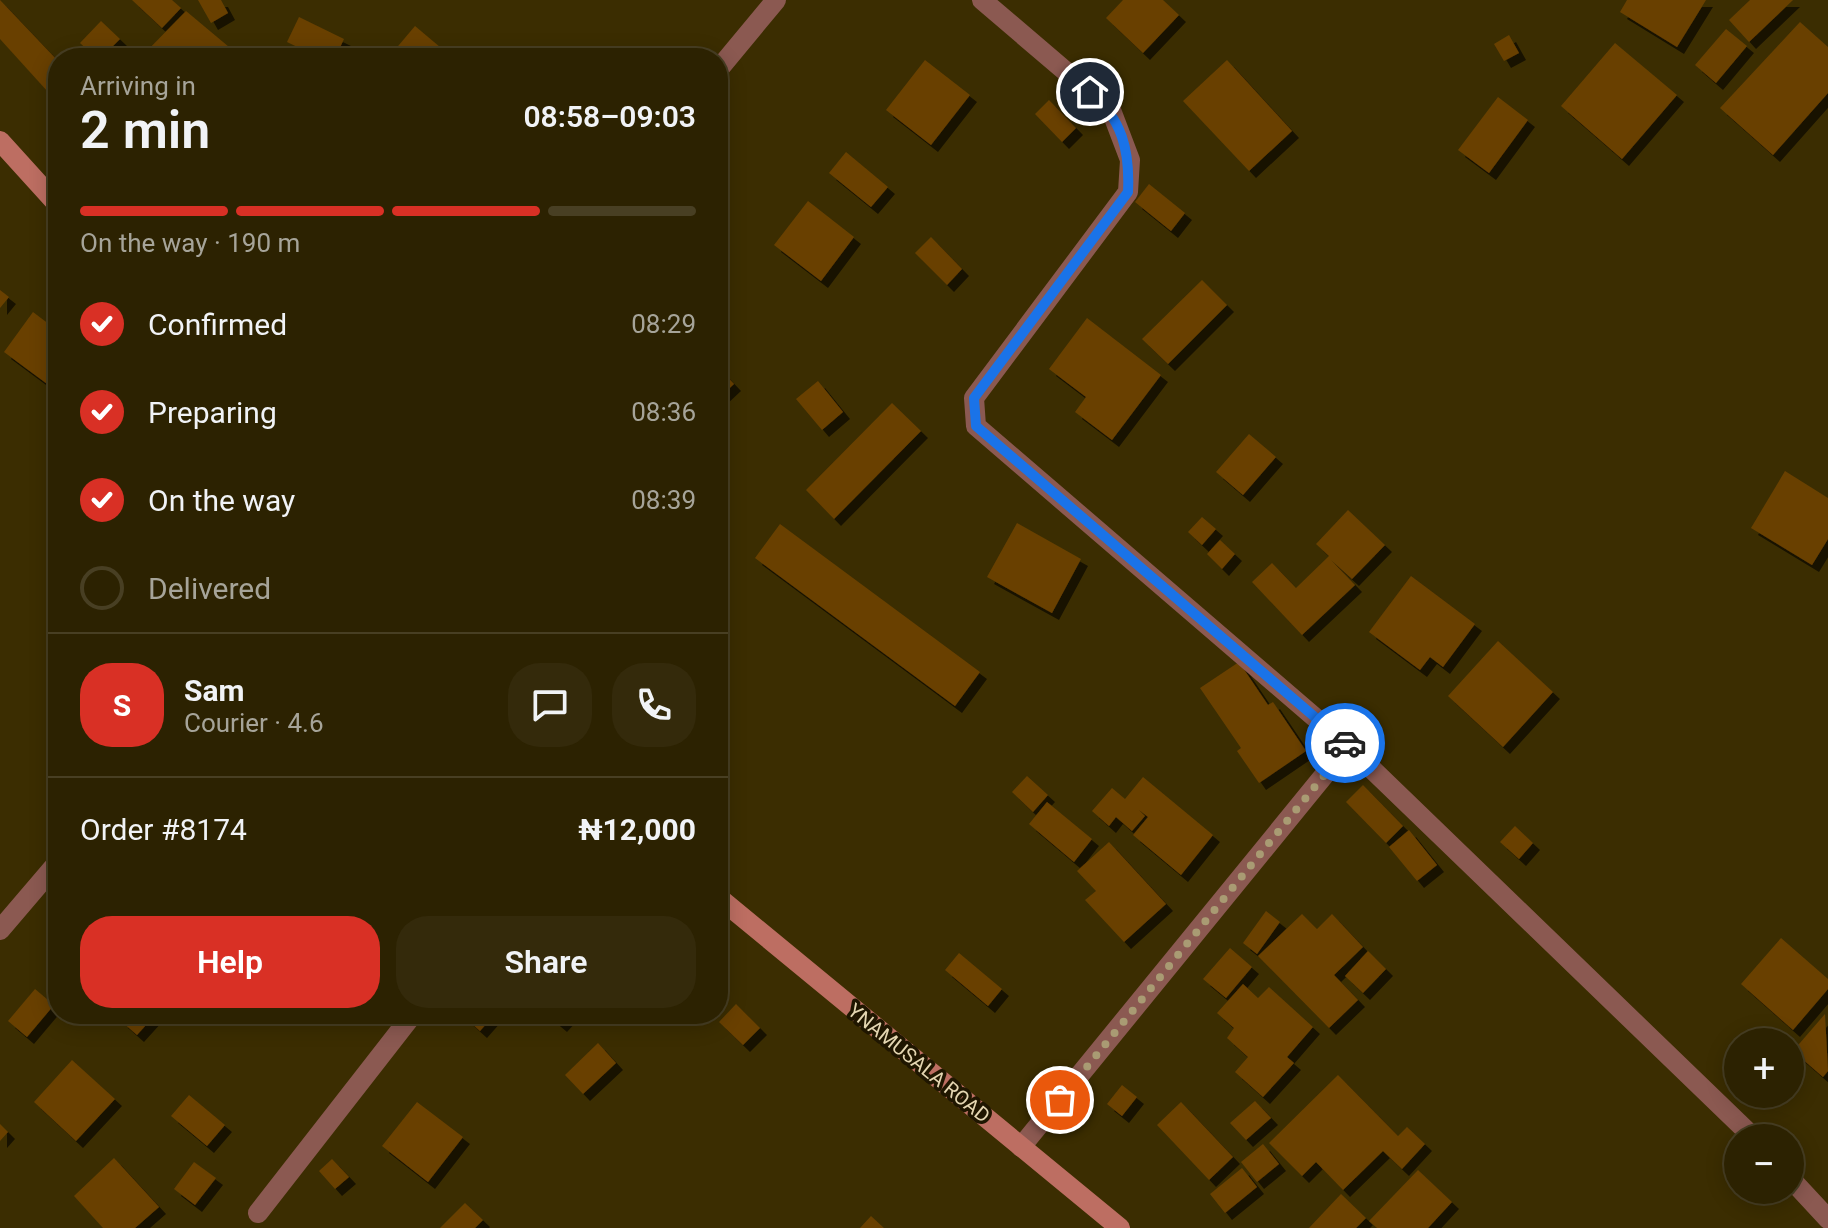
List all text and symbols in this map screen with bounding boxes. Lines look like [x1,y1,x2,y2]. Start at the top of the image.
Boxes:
pin [1056,58,1124,126]
icon: home [1068,70,1112,114]
text: Arriving in [80,71,196,101]
text: 08:58–09:03 [523,99,696,134]
text: 2 min [80,100,210,161]
text: On the way · 190 m [80,228,300,258]
icon: check [80,302,124,346]
text: Confirmed [148,307,287,342]
text: 08:29 [631,309,696,339]
icon: check [80,390,124,434]
text: Preparing [148,395,277,430]
text: 08:36 [631,397,696,427]
icon: check [80,478,124,522]
text: On the way [148,483,295,518]
text: 08:39 [631,485,696,515]
text: Delivered [148,571,271,606]
button: chat [508,663,592,747]
button: phone [612,663,696,747]
text: Sam [184,673,245,708]
text: S [113,688,131,723]
courier [1305,703,1385,783]
text: Courier · 4.6 [184,708,324,738]
icon: car [1323,721,1367,765]
text: Order #8174 [80,812,247,847]
text: ₦12,000 [578,812,696,847]
button: Help [80,916,380,1008]
button: Share [396,916,696,1008]
street label: YNAMUSALA ROAD [843,998,995,1128]
map controls [1724,1028,1804,1204]
button: + [1724,1028,1804,1108]
pin [1026,1066,1094,1134]
icon: bag [1038,1078,1082,1122]
button: − [1724,1124,1804,1204]

